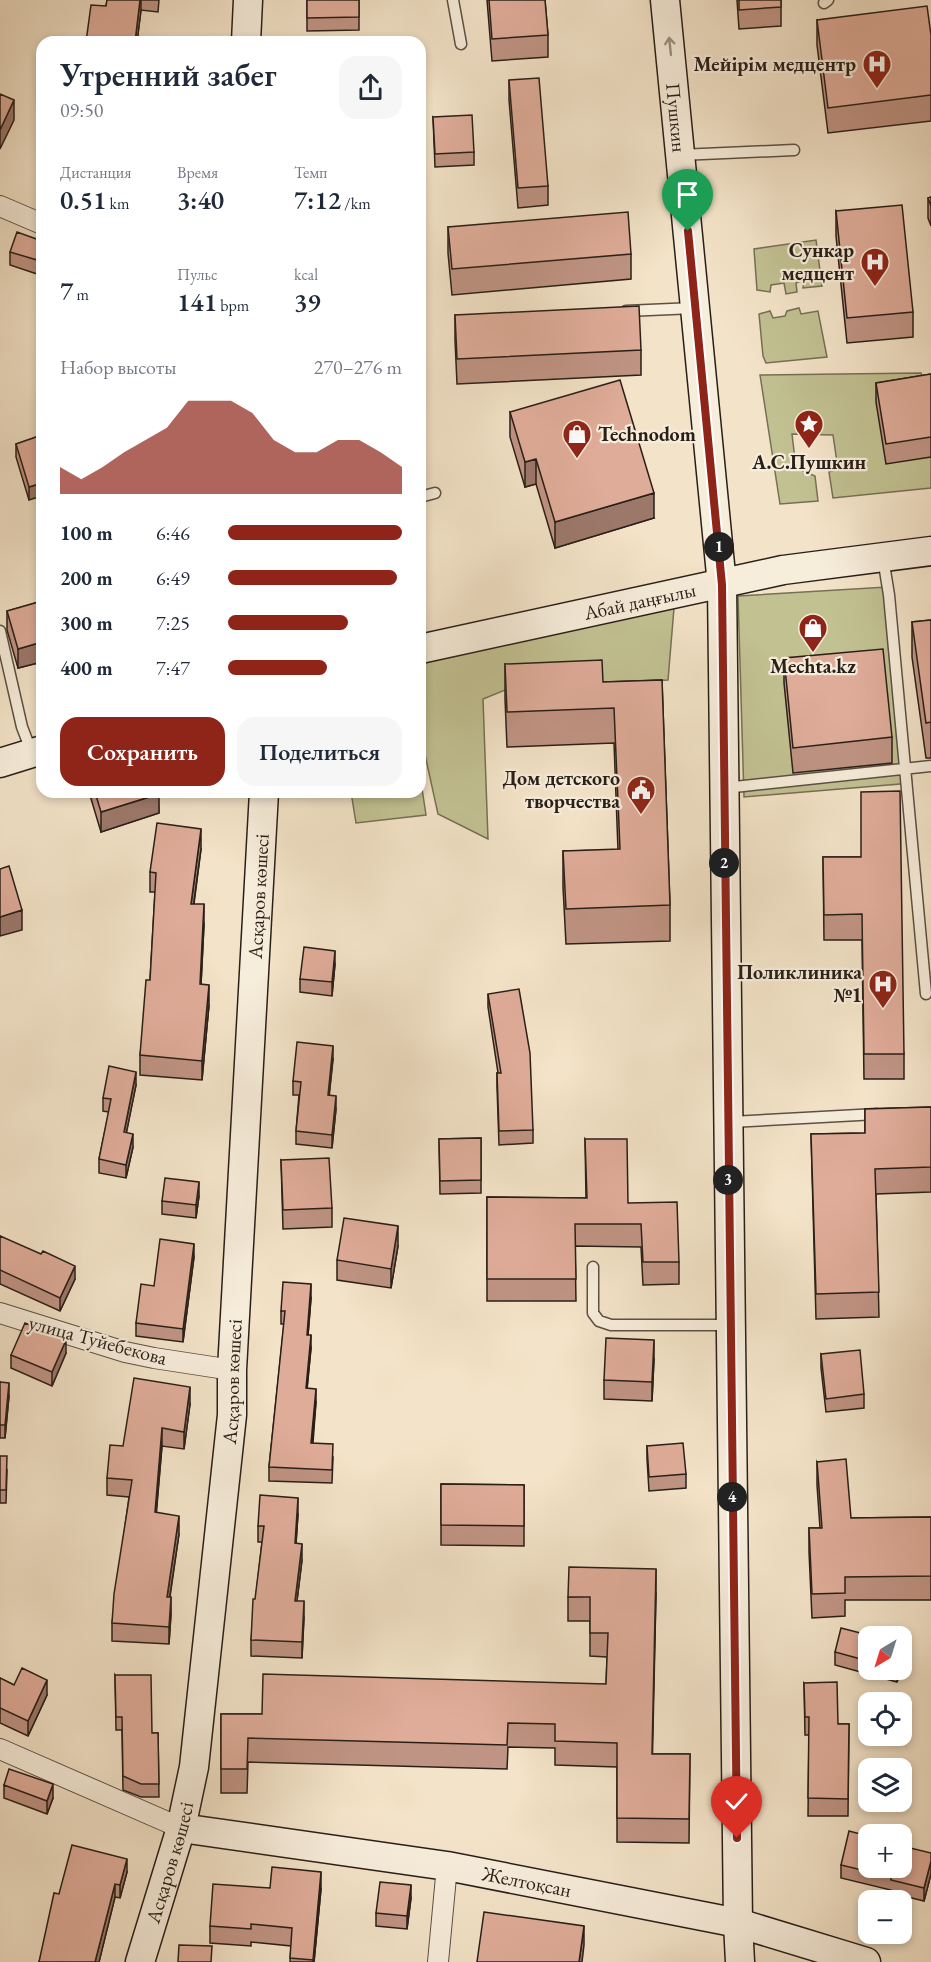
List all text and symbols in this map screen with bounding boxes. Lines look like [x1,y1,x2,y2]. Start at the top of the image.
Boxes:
one-way arrow [664,36,675,56]
hospital icon: Мейірім медцентр [861,48,893,90]
place label: Мейірім медцентр [693,51,856,77]
text: Утренний забег [60,53,277,96]
button: share [339,56,402,119]
street label: Пушкин [660,81,693,153]
text: 09:50 [60,97,103,123]
text: Дистанция [60,162,131,183]
text: Время [177,162,218,183]
text: Темп [294,162,327,183]
pin [662,169,713,231]
icon: arrive [671,178,704,211]
text: 0.51 [60,183,106,217]
text: 3:40 [177,183,224,217]
text: 7:12 [294,183,341,217]
text: km [106,193,129,214]
text: /km [341,193,371,214]
place label: Сункар медцент [782,237,854,286]
hospital icon: Сункар медцент [859,246,891,288]
text: Пульс [177,264,218,285]
text: kcal [294,264,318,285]
text: 7 [60,274,73,308]
text: m [73,284,89,305]
text: 141 [177,285,217,319]
text: 39 [294,285,321,319]
text: bpm [217,295,249,316]
text: Набор высоты [60,354,176,380]
text: 270–276 m [314,354,402,380]
place icon: А.С.Пушкин [793,408,825,450]
shop icon: Technodom [561,418,593,460]
place label: Technodom [598,421,696,447]
place label: А.С.Пушкин [751,449,866,475]
text: 100 m [60,520,113,546]
text: 6:46 [156,520,190,546]
pin: 1 [704,532,734,562]
text: 1 [715,536,723,557]
text: 200 m [60,565,113,591]
text: 6:49 [156,565,190,591]
street label: Абай даңғылы [581,576,698,626]
text: 300 m [60,610,113,636]
text: 7:25 [156,610,190,636]
shop icon: Mechta.kz [797,612,829,654]
place label: Mechta.kz [770,653,856,679]
text: 400 m [60,655,113,681]
text: 7:47 [156,655,190,681]
button: Сохранить [60,717,225,786]
button: Поделиться [237,717,402,786]
place label: Дом детского творчества [503,765,620,814]
public building icon: Дом детского творчества [625,774,657,816]
street label: Асқаров көшесі [242,833,275,961]
pin: 2 [709,848,739,878]
text: 2 [720,852,728,873]
place label: Поликлиника №1 [737,959,862,1008]
hospital icon: Поликлиника №1 [867,968,899,1010]
pin: 3 [713,1165,743,1195]
text: 3 [724,1169,732,1190]
street label: улица Туйебекова [26,1309,170,1371]
street label: Асқаров көшесі [216,1318,248,1446]
pin: 4 [717,1482,747,1512]
text: 4 [728,1486,736,1507]
north arrow [858,1626,912,1680]
map controls [858,1626,912,1944]
button: locate [858,1692,912,1746]
button: layers [858,1758,912,1812]
pin [711,1776,762,1838]
icon: check [720,1785,753,1818]
street label: Асқаров көшесі [139,1799,199,1927]
button: + [858,1824,912,1878]
street label: Желтоқсан [479,1860,574,1903]
button: − [858,1890,912,1944]

